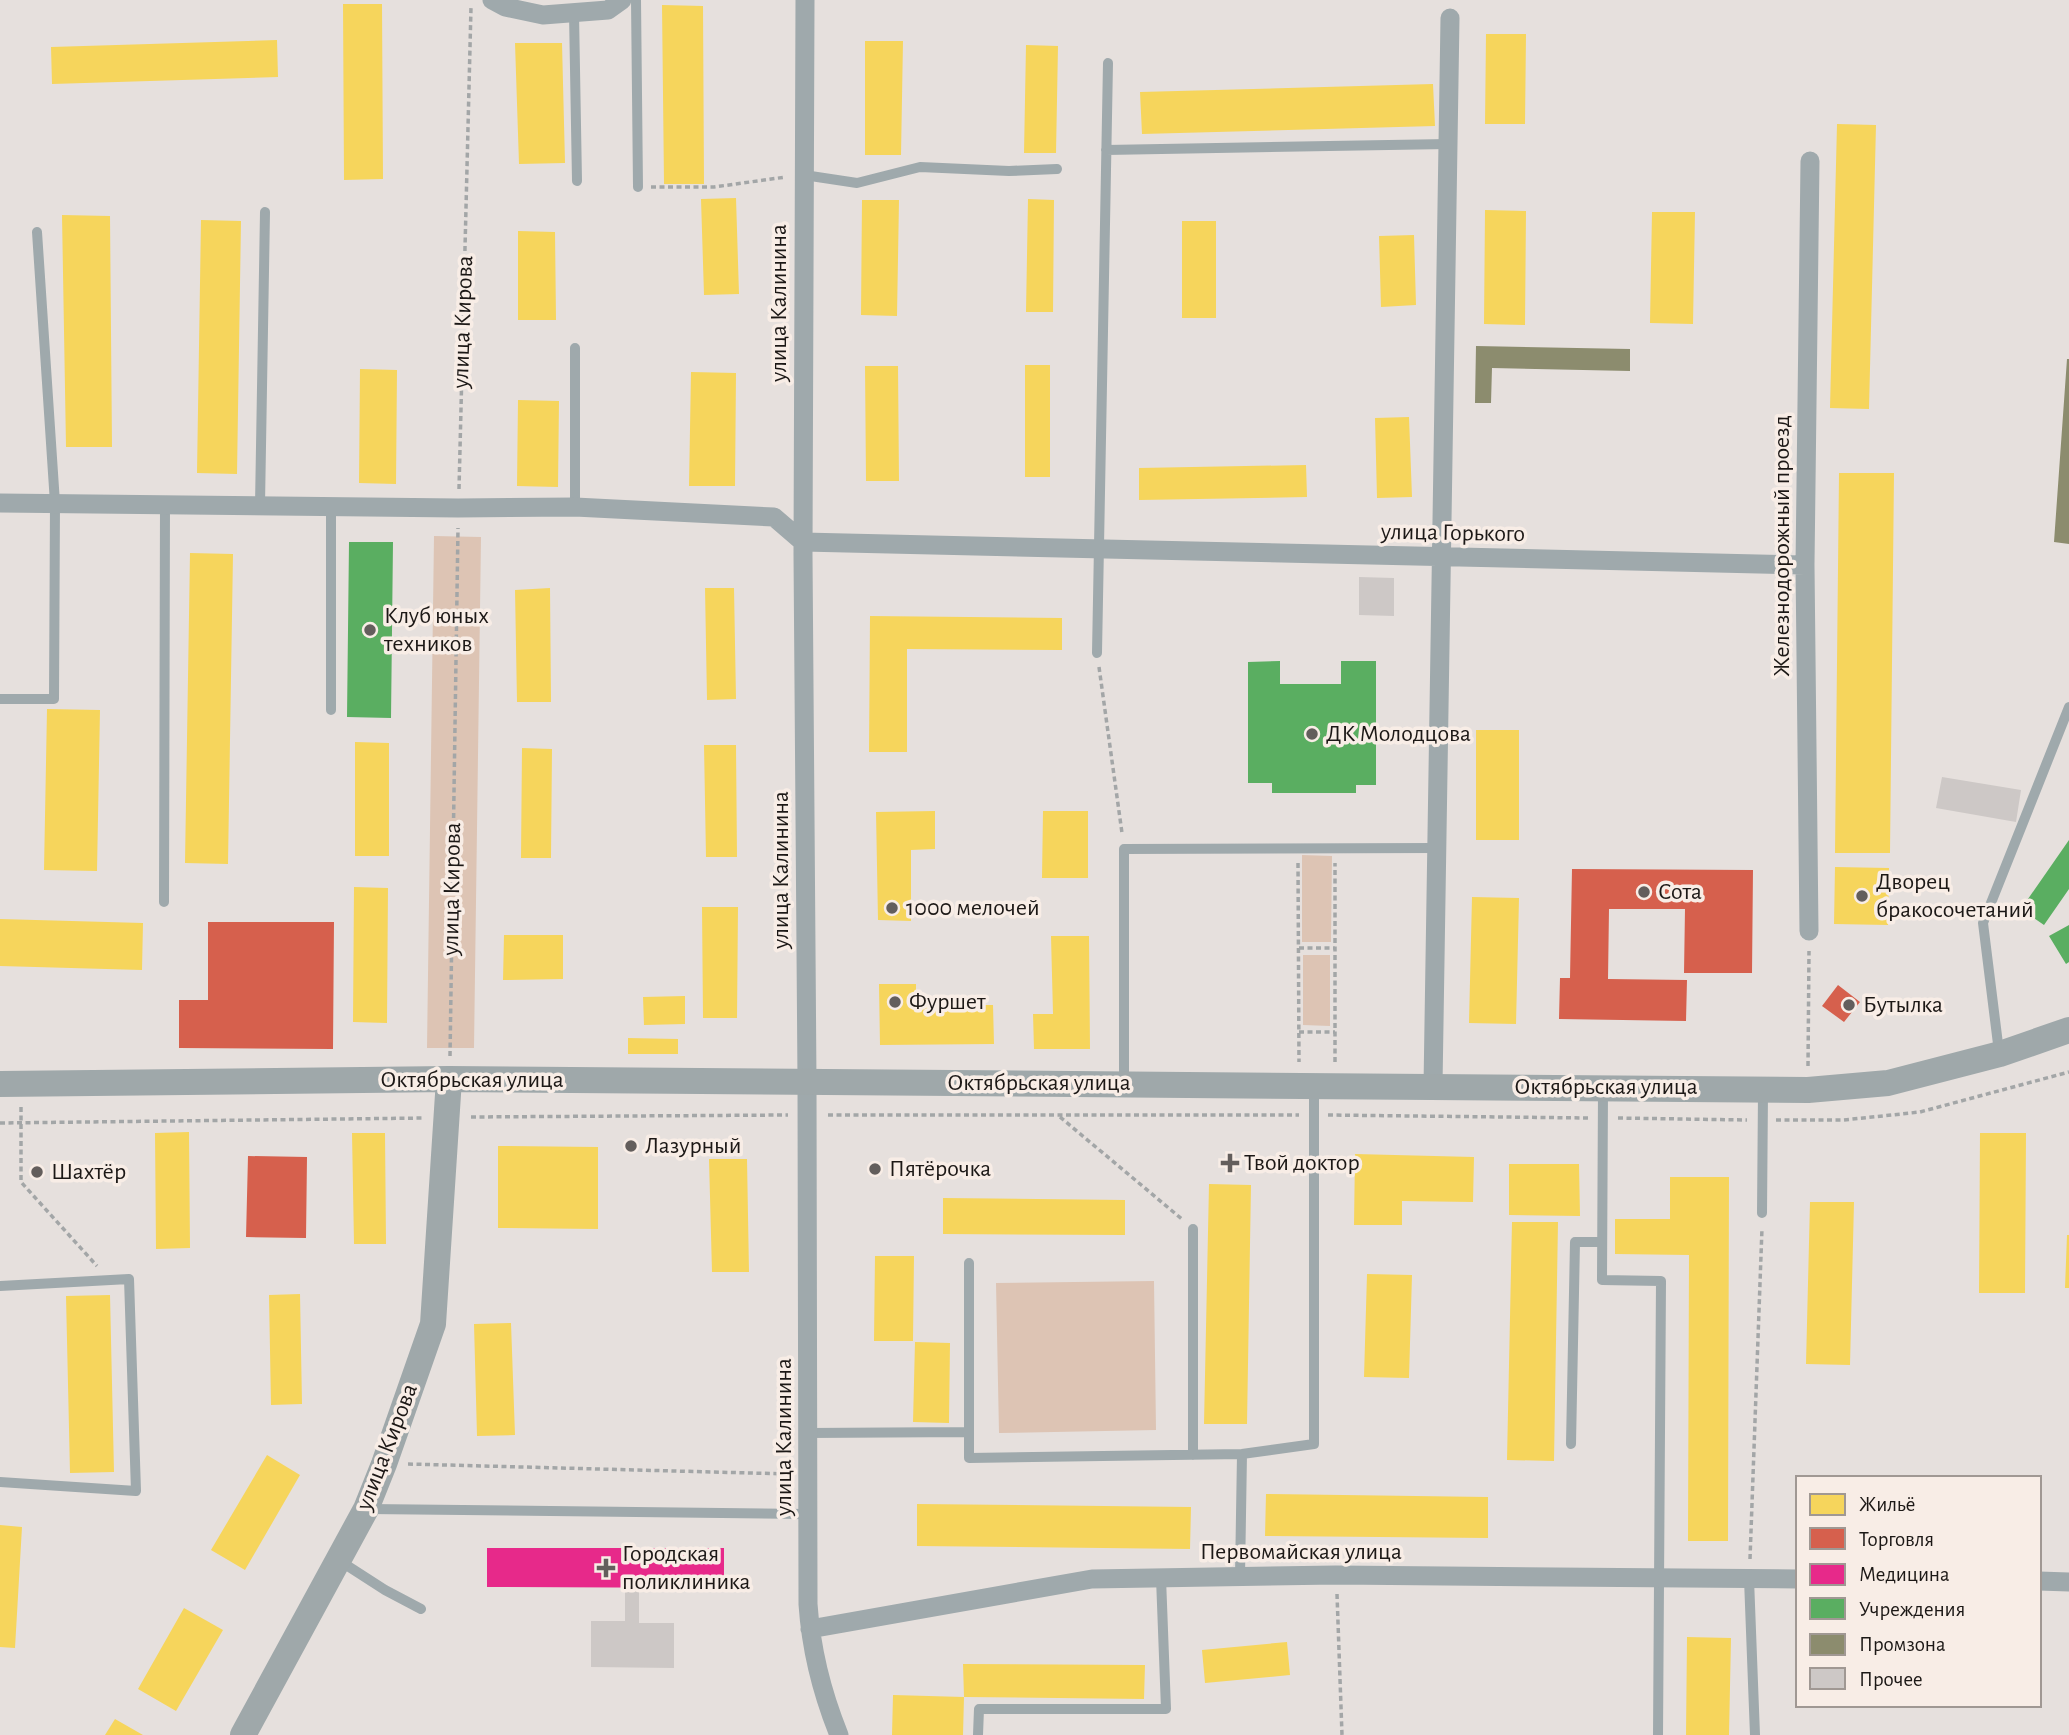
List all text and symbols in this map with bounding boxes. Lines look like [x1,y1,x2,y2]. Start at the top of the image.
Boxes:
street label: улица Калинина [767,224,791,383]
street label: улица Кирова [449,255,477,390]
street label: Железнодорожный проезд [1770,415,1794,677]
street label: улица Горького [1380,520,1525,546]
place label: Клуб юных техников [383,604,489,656]
marker: Клуб юных техников [362,622,378,638]
place label: ДК Молодцова [1326,722,1471,746]
marker: ДК Молодцова [1304,726,1320,742]
street label: улица Калинина [769,791,793,950]
street label: улица Кирова [439,822,465,957]
place label: Дворец бракосочетаний [1876,870,2034,922]
place label: Сота [1658,880,1702,904]
marker: Сота [1636,884,1652,900]
marker: Дворец бракосочетаний [1854,888,1870,904]
place label: 1000 мелочей [906,896,1040,920]
marker: 1000 мелочей [884,900,900,916]
place label: Фуршет [909,990,986,1014]
place label: Бутылка [1863,993,1943,1017]
marker: Фуршет [887,994,903,1010]
marker: Бутылка [1841,997,1857,1013]
street label: Октябрьская улица [380,1068,564,1092]
street label: Октябрьская улица [947,1071,1131,1095]
street label: Октябрьская улица [1514,1075,1698,1099]
place label: Лазурный [645,1134,741,1158]
marker: Лазурный [623,1138,639,1154]
place label: Твой доктор [1244,1151,1360,1175]
marker: Твой доктор [1222,1155,1238,1171]
place label: Пятёрочка [889,1157,991,1181]
place label: Шахтёр [51,1160,126,1184]
marker: Пятёрочка [867,1161,883,1177]
marker: Шахтёр [29,1164,45,1180]
street label: улица Калинина [772,1358,796,1517]
street label: улица Кирова [352,1380,422,1514]
legend [1796,1476,2041,1707]
text: Жильё [1859,1494,1915,1515]
text: Торговля [1859,1529,1934,1550]
street label: Первомайская улица [1200,1540,1402,1564]
place label: Городская поликлиника [622,1542,750,1594]
marker: Городская поликлиника [596,1558,616,1578]
text: Медицина [1859,1564,1950,1585]
text: Учреждения [1859,1599,1965,1620]
text: Промзона [1859,1634,1946,1655]
text: Прочее [1859,1669,1923,1690]

